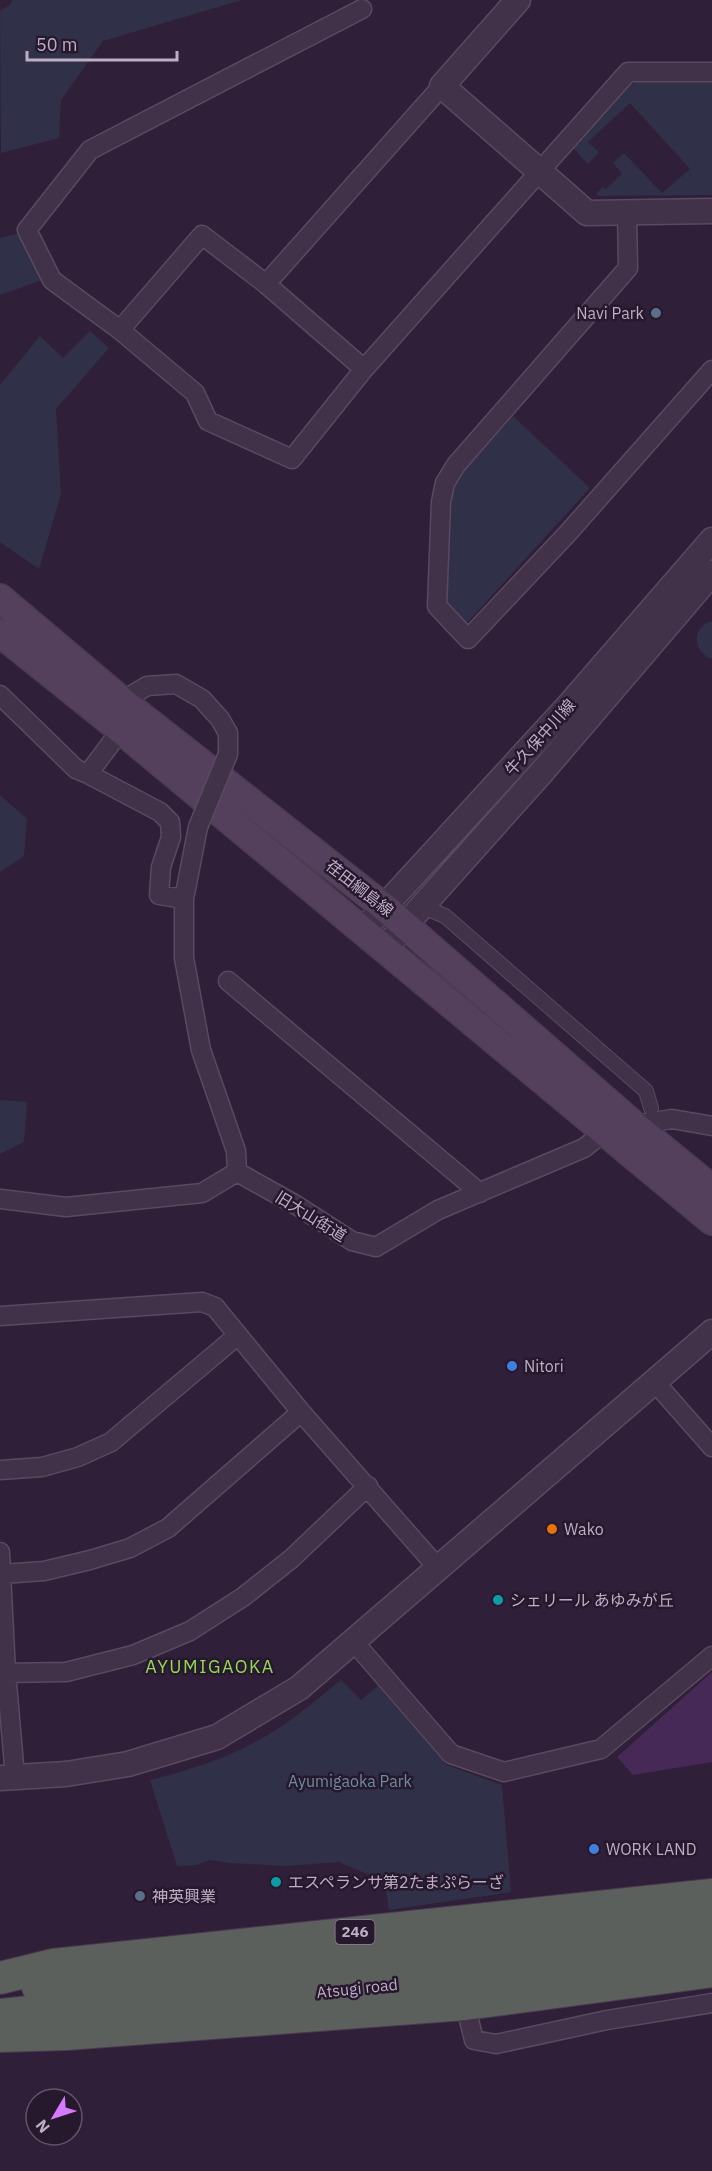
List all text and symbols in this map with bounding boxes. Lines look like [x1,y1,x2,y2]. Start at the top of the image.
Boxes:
scale bar [27,24,177,62]
text: 50 m [36,33,78,56]
place label: Navi Park [576,303,645,323]
marker: Navi Park [649,306,663,320]
street label: 牛久保中川線 [500,695,580,779]
street label: 荏田綱島線 [322,855,398,921]
street label: 旧大山街道 [272,1186,350,1246]
place label: Nitori [524,1356,564,1376]
marker: Nitori [505,1359,519,1373]
place label: Wako [564,1519,604,1539]
marker: Wako [545,1522,559,1536]
place label: シェリール あゆみが丘 [510,1590,674,1610]
marker: シェリール あゆみが丘 [491,1593,505,1607]
district label: AYUMIGAOKA [145,1655,275,1678]
park label: Ayumigaoka Park [288,1771,413,1791]
place label: WORK LAND [606,1839,696,1859]
marker: WORK LAND [587,1842,601,1856]
place label: エスペランサ第2たまぷらーざ [288,1872,504,1892]
marker: エスペランサ第2たまぷらーざ [269,1875,283,1889]
place label: 神英興業 [152,1886,216,1906]
marker: 神英興業 [133,1889,147,1903]
road number: 246 [336,1920,374,1944]
street label: Atsugi road [315,1974,399,2002]
north arrow [24,2087,84,2147]
text: N [31,2116,54,2137]

